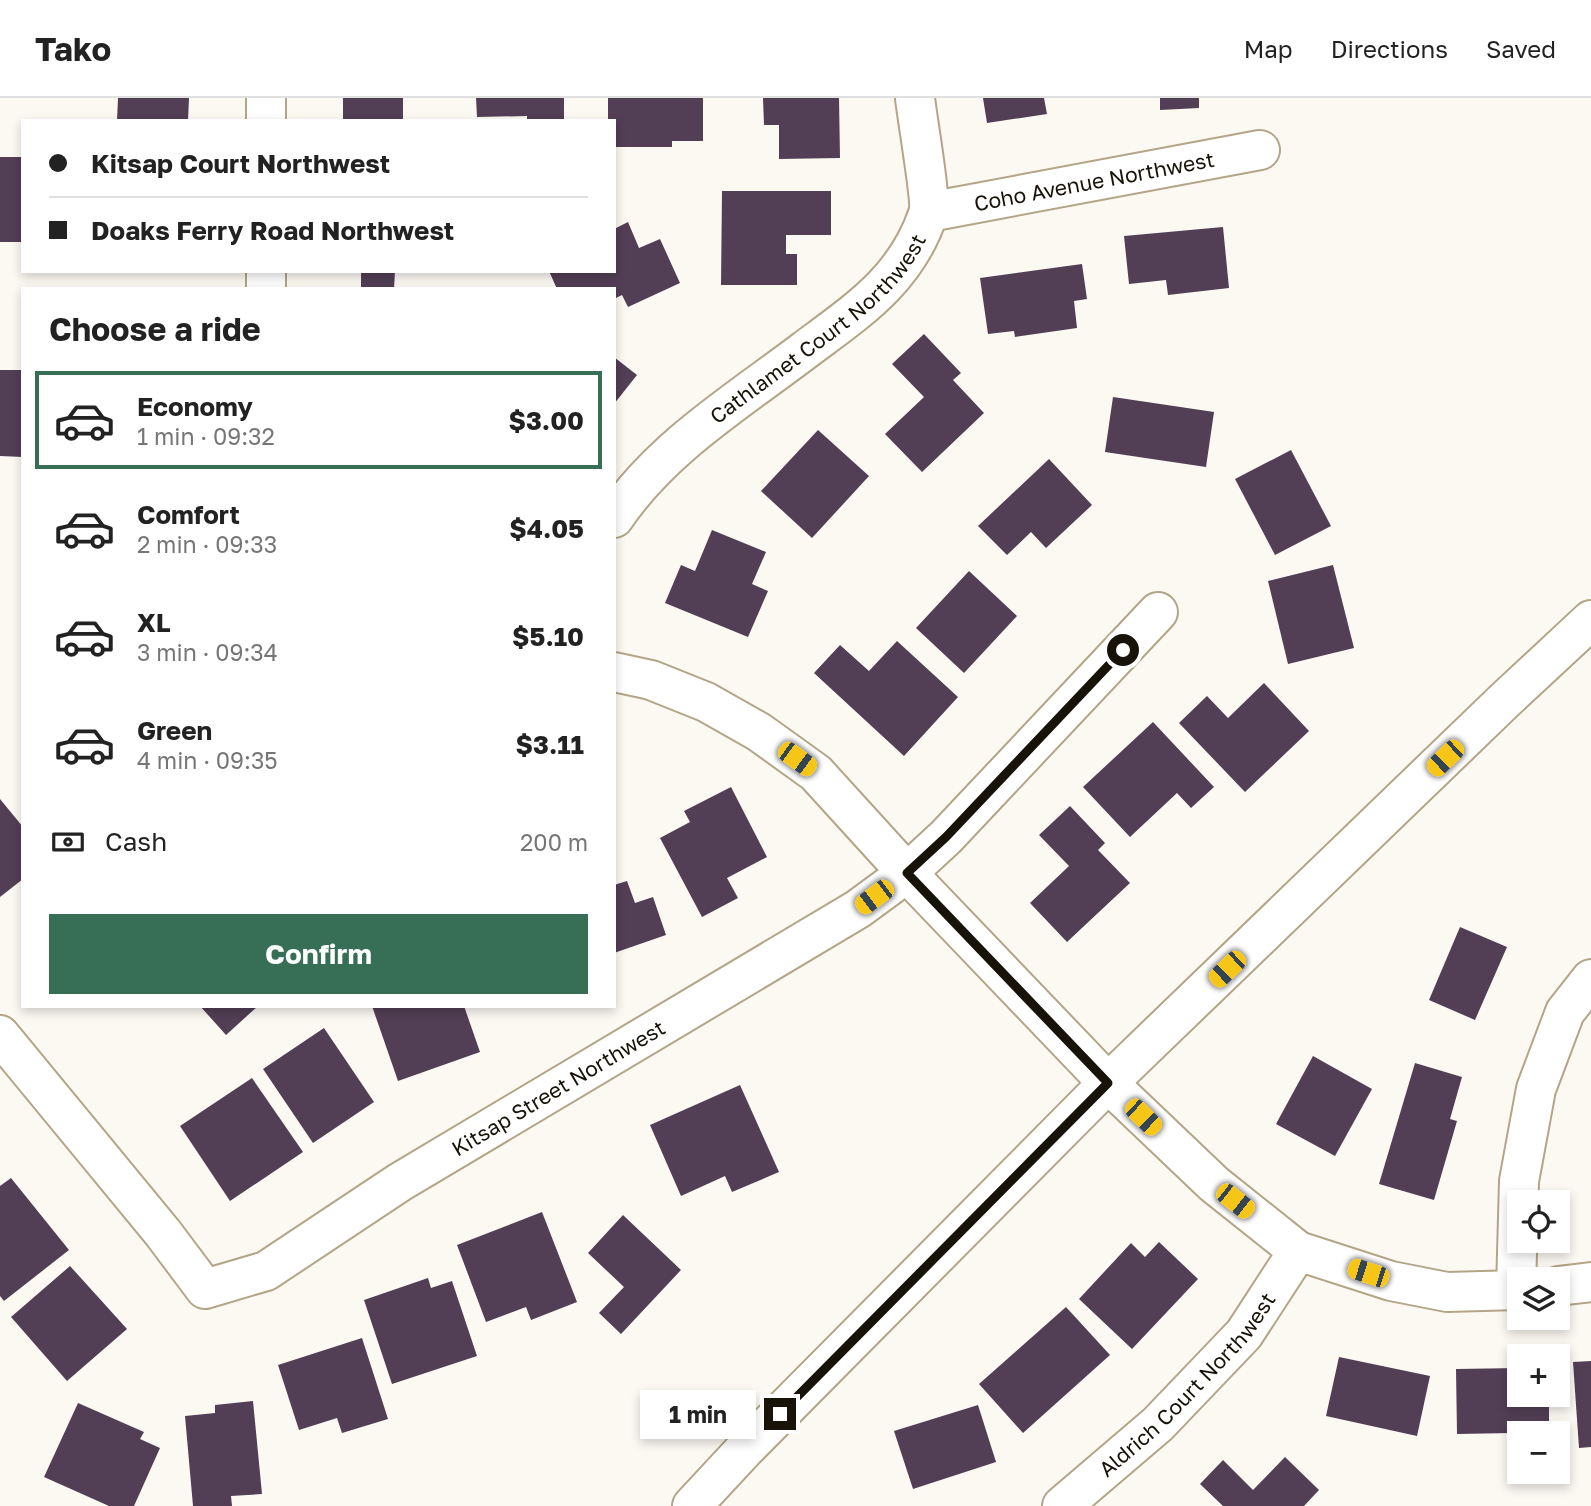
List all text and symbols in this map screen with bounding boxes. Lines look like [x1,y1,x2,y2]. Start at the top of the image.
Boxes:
text: Tako [35,29,111,68]
text: Map [1244,34,1293,63]
text: Directions [1331,34,1448,63]
text: Saved [1486,34,1556,63]
street label: Coho Avenue Northwest [972,146,1216,216]
text: Kitsap Court Northwest [91,148,390,179]
text: Doaks Ferry Road Northwest [91,215,454,246]
street label: Cathlamet Court Northwest [704,230,931,429]
text: Choose a ride [49,310,261,348]
icon: car [53,389,116,452]
text: Economy [137,391,253,422]
text: $3.00 [509,405,584,436]
text: 1 min · 09:32 [137,422,275,450]
icon: car [53,497,116,560]
text: Comfort [137,499,240,530]
text: $4.05 [509,513,584,544]
text: 2 min · 09:33 [137,530,277,558]
icon: car [53,605,116,668]
text: XL [137,607,171,638]
text: $5.10 [512,621,584,652]
route start [1107,634,1139,666]
text: 3 min · 09:34 [137,638,278,666]
icon: car [53,713,116,776]
text: Green [137,715,212,746]
text: $3.11 [516,729,584,760]
car [1423,736,1468,780]
car [774,738,821,780]
text: 4 min · 09:35 [137,746,278,774]
icon: cash [49,823,87,861]
text: Cash [105,826,167,857]
text: 200 m [520,828,588,856]
car [851,876,898,918]
button: Confirm [49,914,588,994]
car [1205,947,1250,991]
street label: Kitsap Street Northwest [447,1014,670,1161]
car [1121,1095,1166,1139]
car [1212,1180,1259,1222]
map controls [1507,1190,1570,1484]
button: locate [1507,1190,1570,1253]
car [1345,1257,1392,1289]
button: layers [1507,1267,1570,1330]
street label: Aldrich Court Northwest [1093,1288,1280,1482]
button: + [1507,1344,1570,1407]
callout: 1 min [640,1390,756,1438]
route end [764,1398,796,1430]
text: 1 min [669,1400,727,1428]
button: − [1507,1421,1570,1484]

